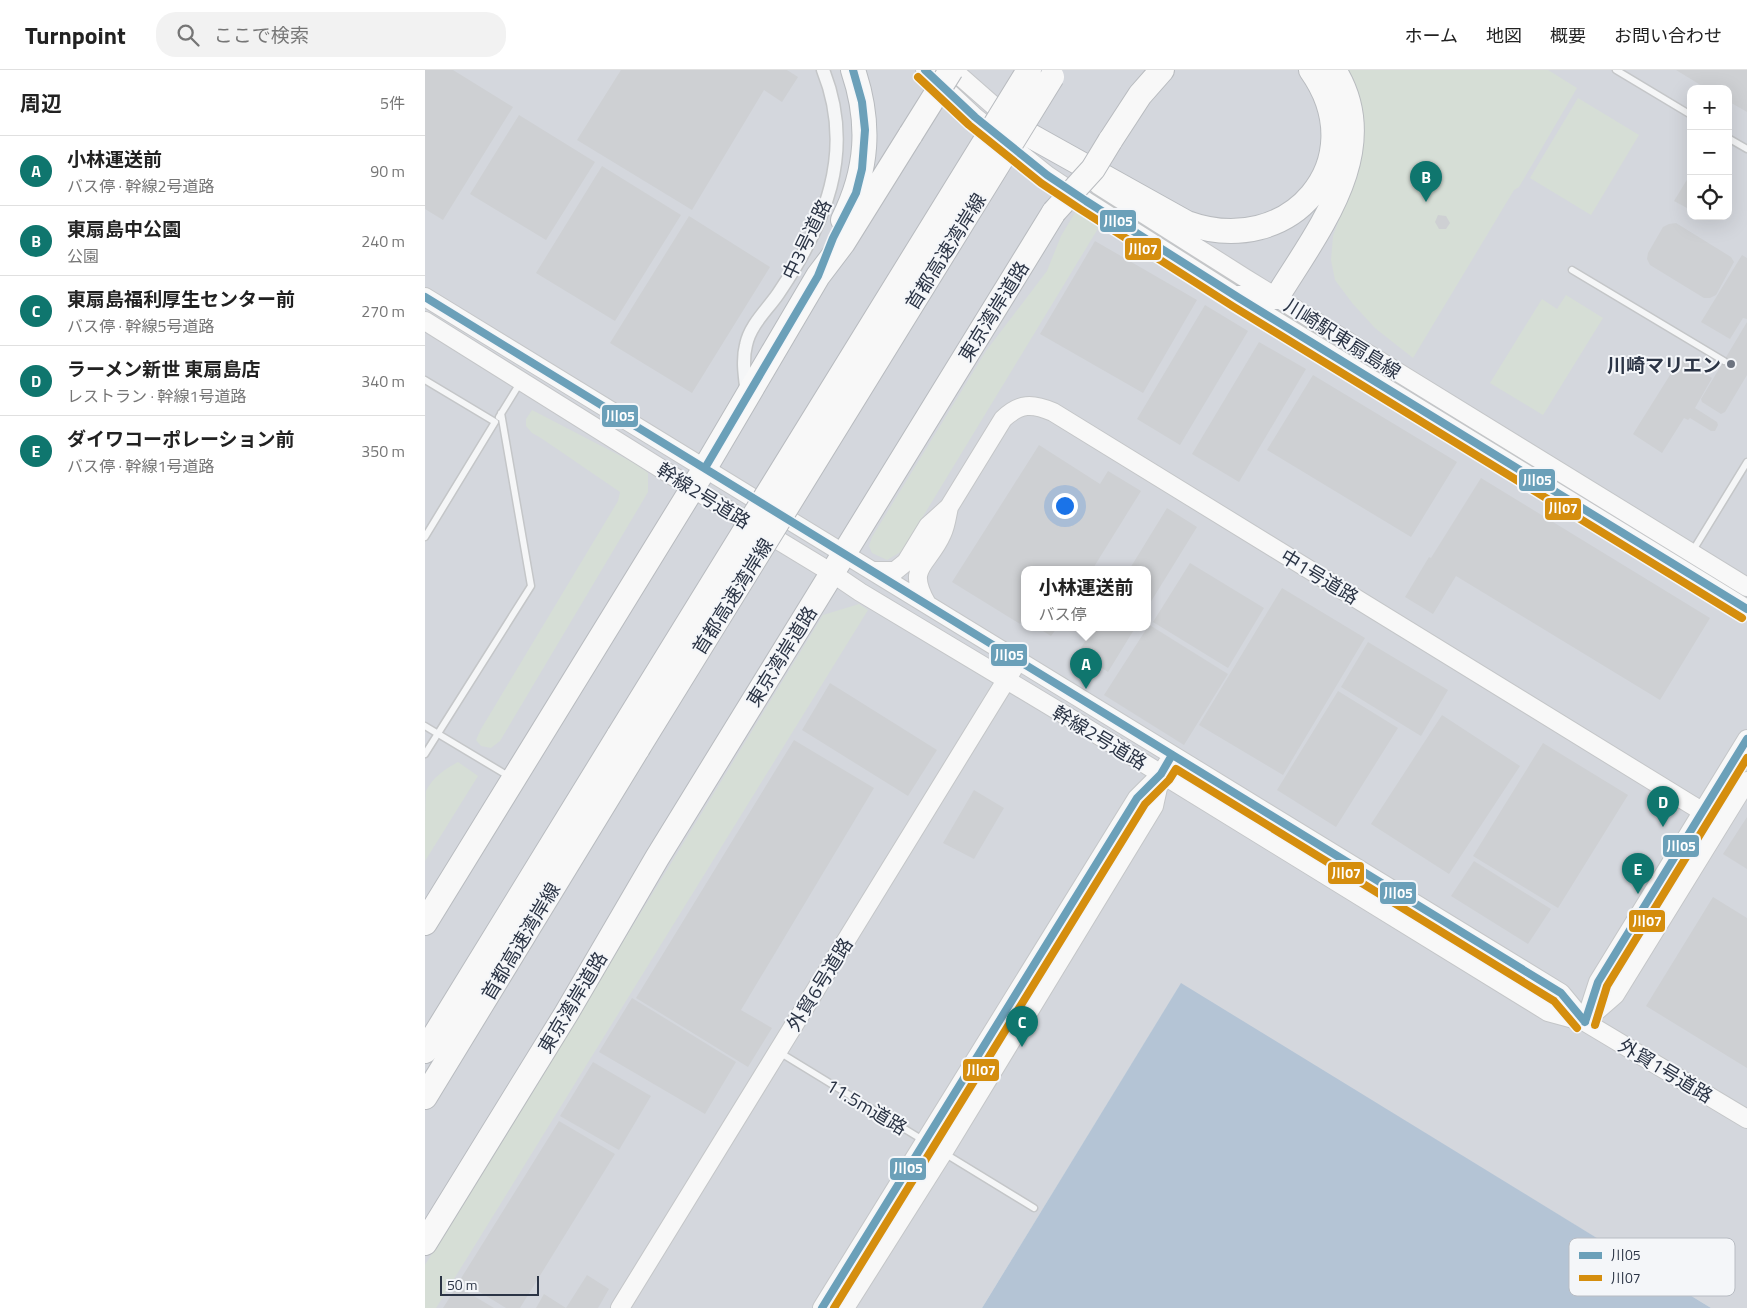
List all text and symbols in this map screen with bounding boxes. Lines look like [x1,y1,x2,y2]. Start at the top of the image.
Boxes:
search box [156,12,506,57]
text: Turnpoint [25,17,126,53]
text: ここで検索 [214,20,309,49]
icon: search [174,21,202,49]
text: ホーム [1405,22,1458,49]
text: 地図 [1486,22,1522,49]
text: 概要 [1550,22,1586,49]
text: お問い合わせ [1614,22,1722,49]
map controls [1687,85,1732,220]
button: + [1687,85,1732,130]
text: 周辺 [20,87,62,119]
text: 5件 [380,91,405,115]
button: − [1687,130,1732,175]
text: 小林運送前 [67,144,162,173]
text: A [31,159,41,183]
text: 90 m [370,159,405,183]
pin: B [1410,161,1442,202]
text: バス停 · 幹線2号道路 [67,174,214,198]
button: locate [1687,175,1732,220]
street label: 首都高速湾岸線 [897,187,993,315]
street label: 中3号道路 [774,194,838,284]
line badge: 川05 [1099,209,1137,233]
text: 川05 [1103,210,1133,231]
text: 東扇島中公園 [67,214,181,243]
text: B [31,229,41,253]
text: 240 m [361,229,405,253]
line badge: 川07 [1124,237,1162,261]
text: 川07 [1128,238,1158,259]
text: 公園 [67,244,99,268]
street label: 東京湾岸道路 [950,255,1036,367]
text: 東扇島福利厚生センター前 [67,284,295,313]
street label: 川崎駅東扇島線 [1279,290,1407,386]
text: C [32,299,40,323]
text: 270 m [361,299,405,323]
text: バス停 · 幹線5号道路 [67,314,214,338]
place label: 川崎マリエン [1607,350,1721,379]
text: ラーメン新世 東扇島店 [67,354,260,383]
marker: 川崎マリエン [1725,358,1737,370]
text: D [31,369,41,393]
text: 340 m [361,369,405,393]
text: レストラン · 幹線1号道路 [67,384,246,408]
line badge: 川05 [601,404,639,428]
text: 川05 [605,405,635,426]
text: ダイワコーポレーション前 [67,424,295,453]
text: E [32,439,40,463]
text: 350 m [361,439,405,463]
text: バス停 · 幹線1号道路 [67,454,214,478]
street label: 幹線2号道路 [652,455,756,535]
line badge: 川05 [1518,468,1556,492]
text: 川05 [1522,469,1552,490]
your location [1052,493,1078,519]
line badge: 川07 [1544,497,1582,521]
text: 川07 [1548,497,1578,518]
street label: 首都高速湾岸線 [684,532,780,660]
street label: 中1号道路 [1275,541,1365,611]
popup [1021,566,1151,631]
text: 小林運送前 [1038,572,1134,601]
street label: 東京湾岸道路 [738,600,824,712]
text: バス停 [1038,602,1087,626]
line badge: 川05 [990,643,1028,667]
text: 川05 [994,644,1024,665]
pin: A [1070,648,1102,689]
street label: 幹線2号道路 [1047,697,1153,777]
pin: D [1647,786,1679,827]
line badge: 川05 [1662,834,1700,858]
text: 川05 [1666,835,1696,856]
pin: E [1622,853,1654,894]
line badge: 川07 [1327,861,1365,885]
text: 川07 [1331,862,1361,883]
street label: 首都高速湾岸線 [473,877,567,1005]
line badge: 川05 [1379,881,1417,905]
text: 川05 [1383,882,1413,903]
line badge: 川07 [1628,909,1666,933]
text: 川07 [1632,910,1662,931]
street label: 外貿6号道路 [779,932,859,1036]
street label: 東京湾岸道路 [530,946,614,1058]
pin: C [1006,1006,1038,1047]
street label: 外貿1号道路 [1613,1030,1719,1110]
line badge: 川07 [962,1058,1000,1082]
text: 川07 [966,1059,996,1080]
street label: 11.5m道路 [821,1070,913,1142]
line badge: 川05 [889,1157,927,1181]
text: 川05 [893,1157,923,1178]
legend [1569,1238,1735,1296]
text: 川05 [1611,1244,1641,1265]
text: 川07 [1611,1267,1641,1288]
scale bar [440,1273,539,1296]
text: 50 m [447,1274,477,1295]

